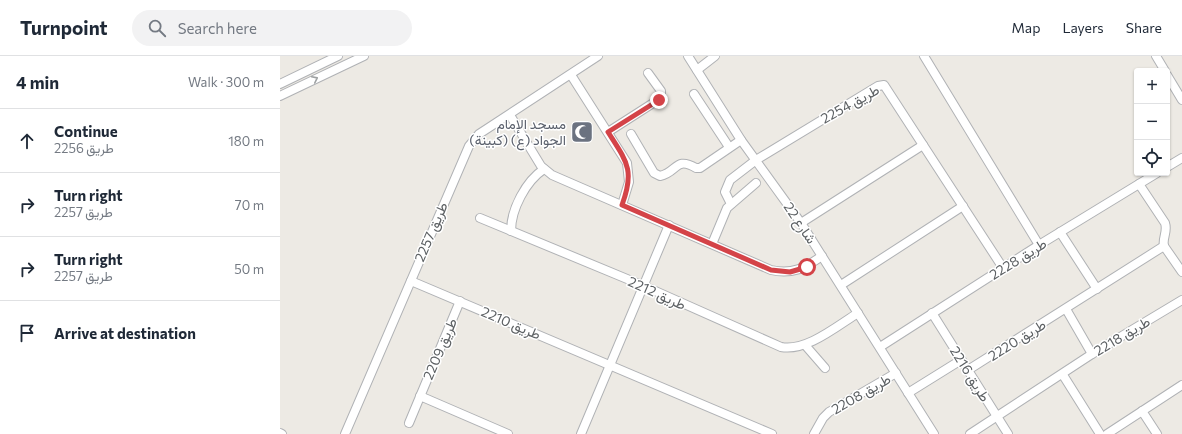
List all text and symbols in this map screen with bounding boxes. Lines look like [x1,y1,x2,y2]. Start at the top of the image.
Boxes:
search box [132,10,412,46]
text: Turnpoint [20,16,108,39]
icon: search [146,17,168,39]
text: Search here [178,19,257,37]
text: Map [1012,19,1040,36]
text: Layers [1062,19,1104,36]
text: Share [1126,19,1162,36]
map controls [1134,68,1170,176]
button: + [1134,68,1170,104]
text: 4 min [16,72,59,93]
text: Walk · 300 m [188,74,264,90]
one-way arrow [311,76,319,84]
street label: طريق 2254 [817,81,883,127]
route end [650,91,668,109]
button: − [1134,104,1170,140]
place label: مسجد الإمام الجواد (ع) (كبينة) [469,115,566,151]
mosque icon: مسجد الإمام الجواد (ع) (كبينة) [569,119,595,145]
text: Continue [54,122,118,140]
icon: ahead [16,130,38,152]
text: 180 m [228,133,264,149]
text: طريق 2256 [54,140,114,156]
button: locate [1134,140,1170,176]
text: Turn right [54,186,123,204]
icon: right [16,194,38,216]
text: 70 m [235,197,264,213]
street label: طريق 2257 [410,199,452,265]
street label: شارع 22 [778,199,820,248]
text: طريق 2257 [54,204,113,220]
street label: طريق 2228 [986,234,1050,284]
text: Turn right [54,250,123,268]
icon: right [16,258,38,280]
route start [798,258,816,276]
text: 50 m [234,261,264,277]
text: طريق 2257 [54,268,113,284]
street label: طريق 2212 [625,272,689,314]
street label: طريق 2210 [478,302,544,344]
street label: طريق 2218 [1091,312,1153,360]
street label: طريق 2209 [419,315,461,383]
street label: طريق 2220 [985,315,1049,365]
icon: arrive [16,322,38,344]
text: Arrive at destination [54,324,196,342]
street label: طريق 2216 [946,343,994,405]
street label: طريق 2208 [828,370,894,418]

